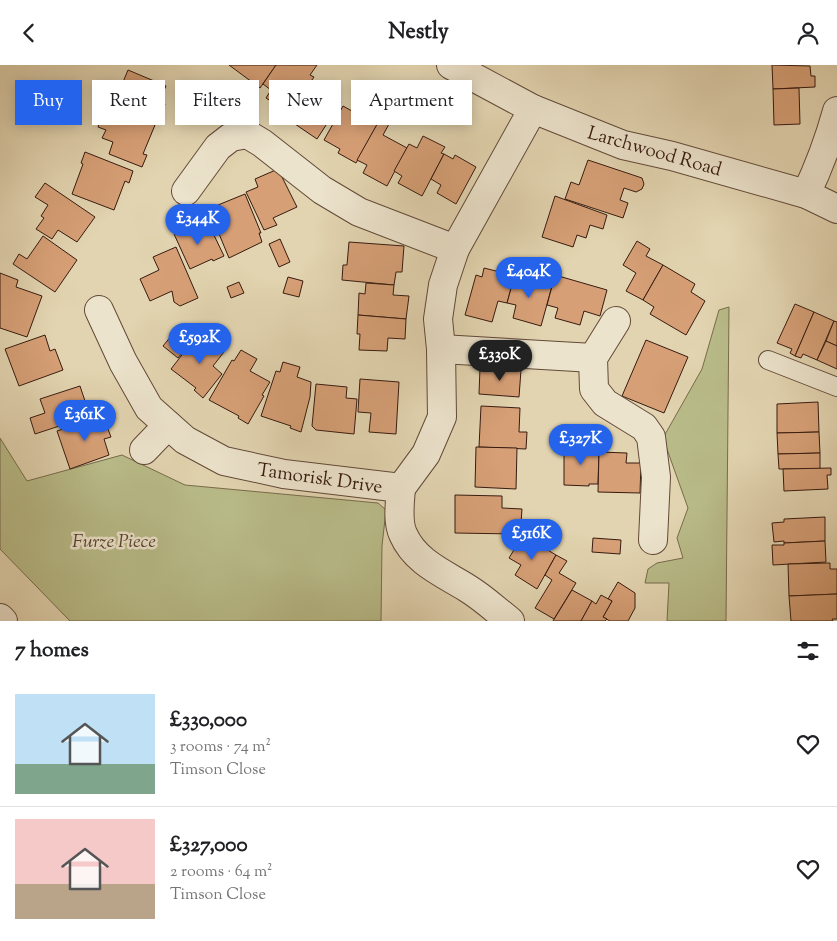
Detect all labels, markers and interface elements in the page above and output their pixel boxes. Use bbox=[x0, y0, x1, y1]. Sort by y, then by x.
text: Nestly bbox=[388, 17, 449, 49]
icon: back bbox=[15, 19, 43, 47]
icon: person bbox=[794, 19, 822, 47]
chip: Buy bbox=[15, 80, 82, 125]
chip: Rent bbox=[92, 80, 165, 125]
chip: Filters bbox=[175, 80, 259, 125]
chip: New bbox=[269, 80, 341, 125]
chip: Apartment bbox=[351, 80, 472, 125]
street label: Larchwood Road bbox=[584, 120, 725, 185]
pin: £344K bbox=[163, 203, 233, 246]
text: £344K bbox=[176, 208, 220, 231]
pin: £404K bbox=[494, 257, 564, 299]
text: £404K bbox=[507, 261, 551, 284]
pin: £592K bbox=[165, 323, 235, 365]
text: £592K bbox=[179, 327, 221, 350]
pin: £330K bbox=[465, 339, 535, 382]
text: £330K bbox=[479, 344, 521, 367]
pin: £361K bbox=[50, 399, 120, 442]
text: £361K bbox=[65, 404, 105, 427]
pin: £327K bbox=[546, 423, 616, 466]
text: £327K bbox=[560, 428, 602, 451]
street label: Tamorisk Drive bbox=[255, 457, 384, 502]
pin: £516K bbox=[497, 519, 567, 561]
text: £516K bbox=[512, 523, 552, 546]
park label: Furze Piece bbox=[72, 529, 156, 556]
text: 7 homes bbox=[15, 636, 89, 666]
icon: filters bbox=[794, 637, 822, 665]
text: £330,000 bbox=[170, 706, 247, 736]
icon: home bbox=[55, 714, 115, 774]
icon: heart bbox=[794, 730, 822, 758]
text: 3 rooms · 74 m² bbox=[170, 736, 271, 759]
text: Timson Close bbox=[170, 759, 266, 782]
text: £327,000 bbox=[170, 831, 248, 861]
icon: home bbox=[55, 839, 115, 899]
icon: heart bbox=[794, 855, 822, 883]
text: 2 rooms · 64 m² bbox=[170, 861, 273, 884]
text: Timson Close bbox=[170, 884, 266, 907]

